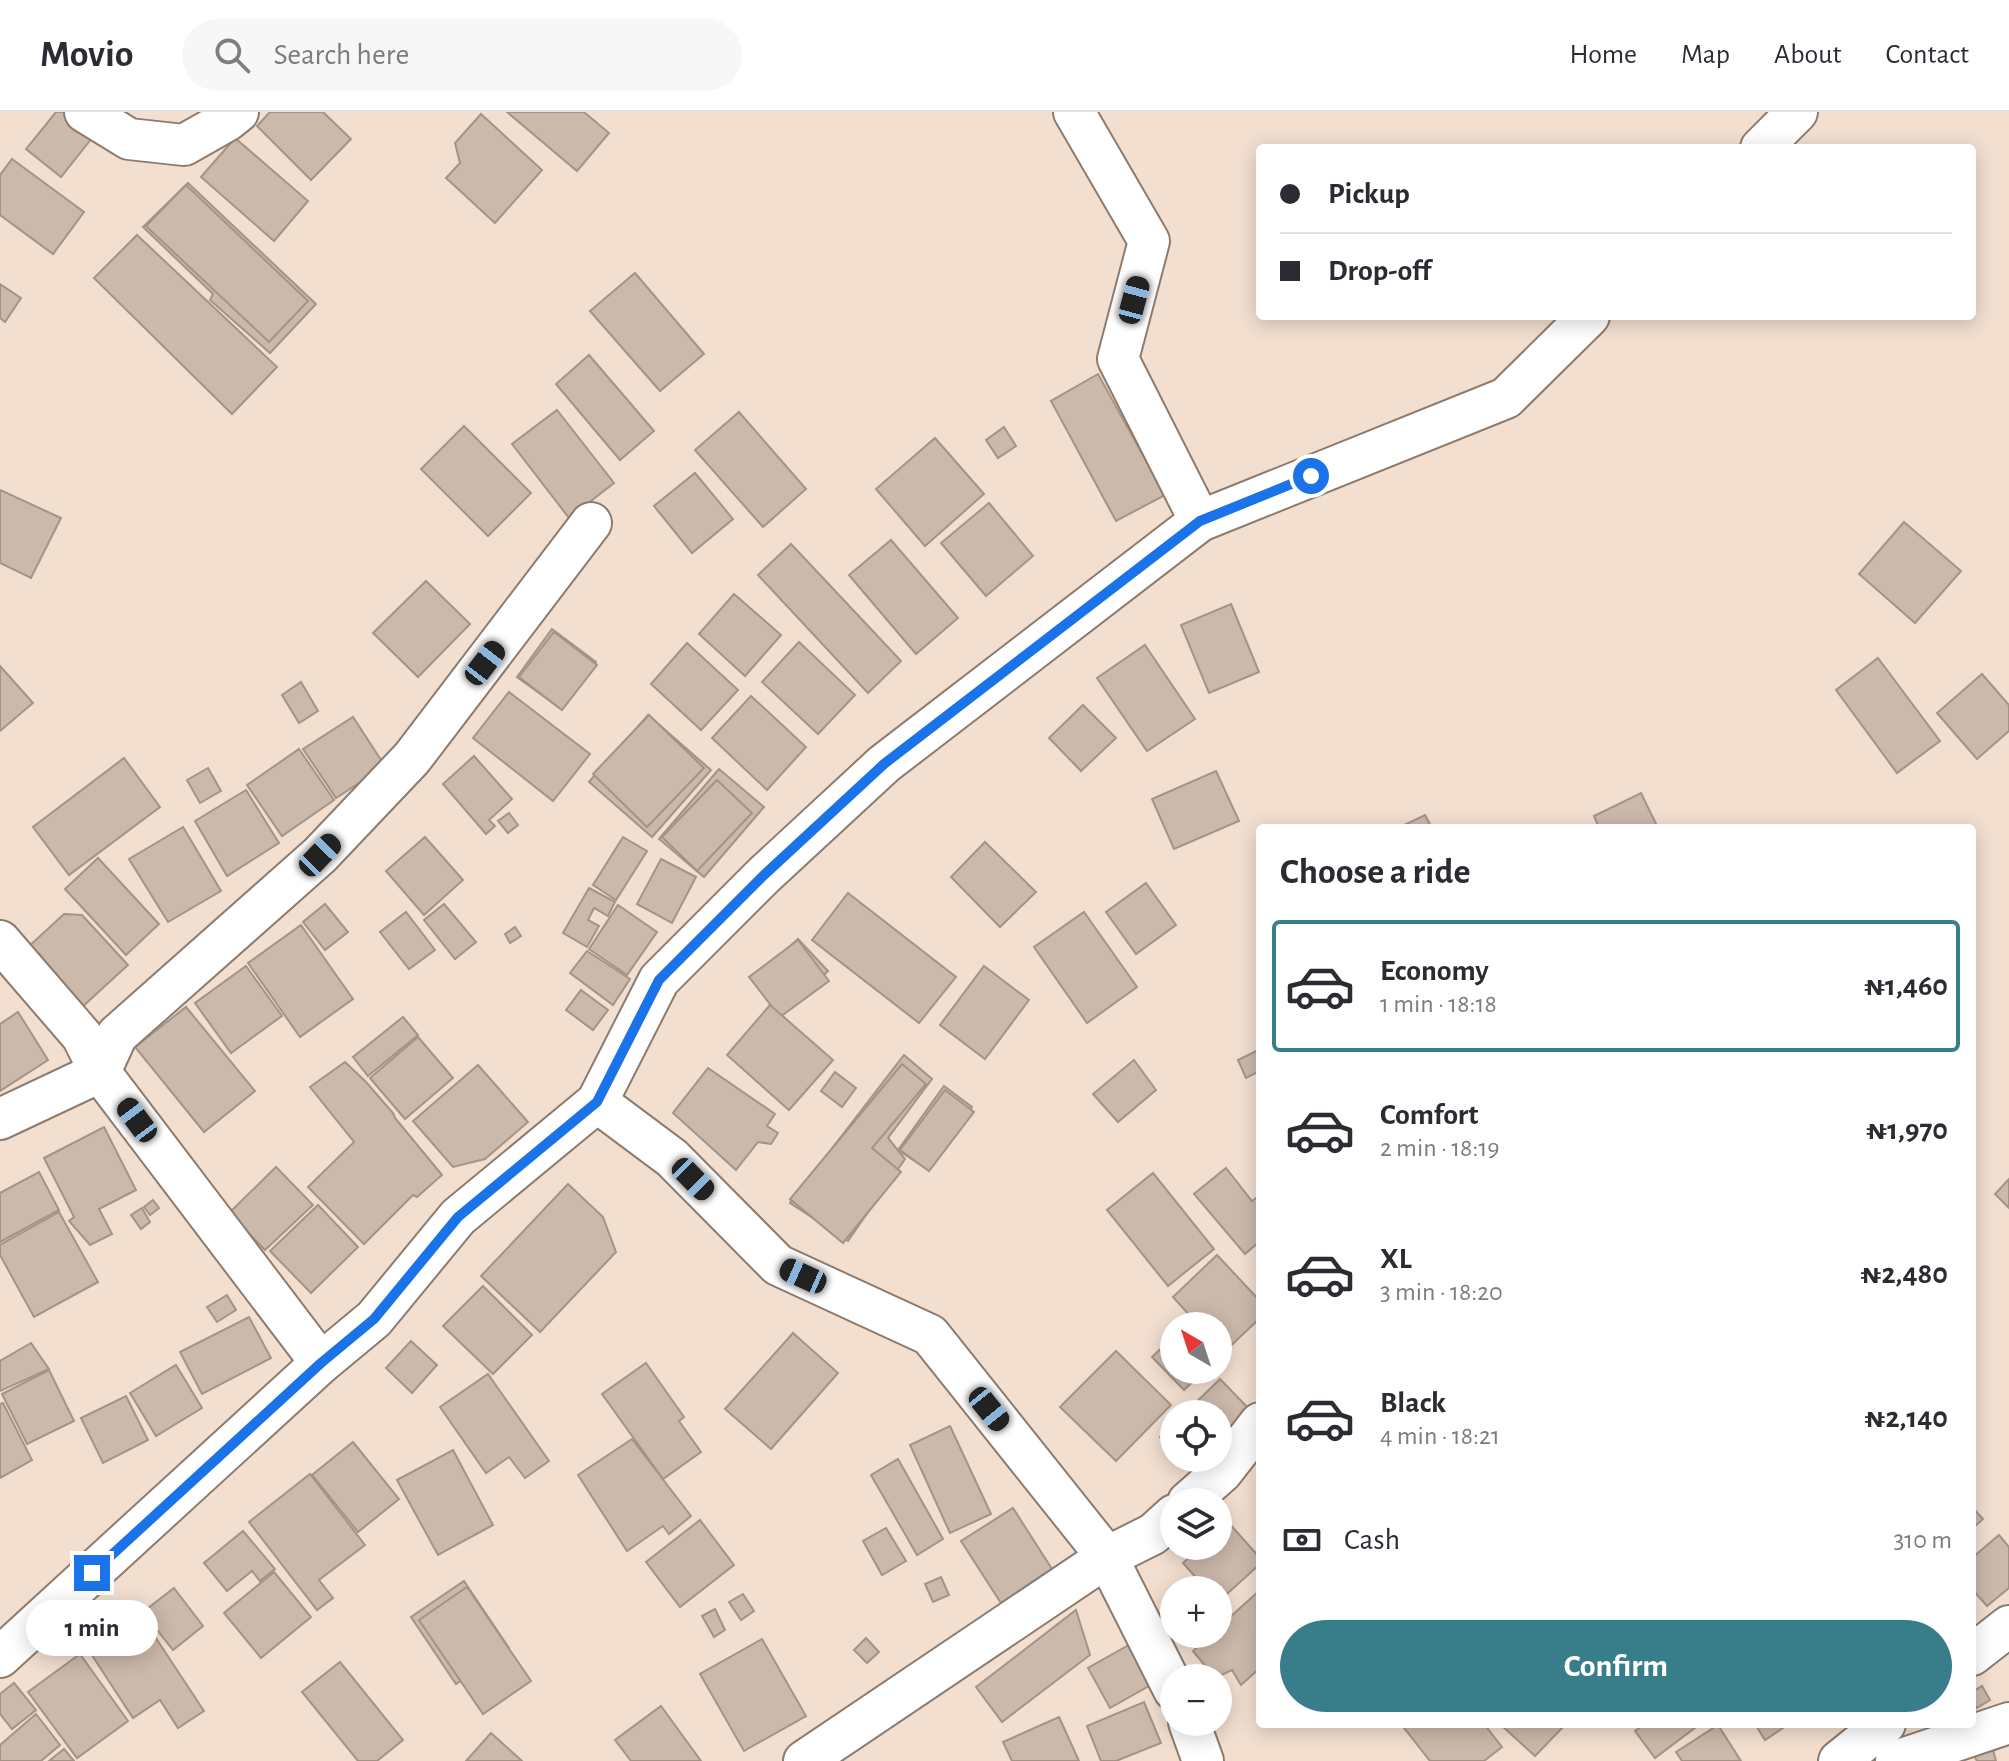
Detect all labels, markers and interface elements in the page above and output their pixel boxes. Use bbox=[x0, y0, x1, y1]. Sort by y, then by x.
search box bbox=[182, 19, 742, 91]
icon: search bbox=[210, 33, 254, 77]
text: Movio bbox=[40, 36, 134, 74]
text: Search here bbox=[274, 40, 409, 70]
text: Home bbox=[1570, 41, 1637, 69]
text: Map bbox=[1681, 41, 1730, 69]
text: About bbox=[1774, 41, 1842, 69]
text: Contact bbox=[1886, 41, 1969, 69]
text: Pickup bbox=[1328, 179, 1410, 209]
text: Drop-off bbox=[1328, 256, 1431, 286]
car bbox=[1116, 274, 1152, 326]
route start bbox=[1293, 458, 1329, 494]
car bbox=[461, 637, 509, 689]
car bbox=[295, 829, 345, 881]
text: Choose a ride bbox=[1280, 854, 1470, 890]
icon: car bbox=[1284, 950, 1356, 1022]
text: Economy bbox=[1380, 956, 1489, 986]
text: ₦1,460 bbox=[1864, 971, 1948, 1001]
text: 1 min · 18:18 bbox=[1380, 991, 1497, 1017]
car bbox=[113, 1094, 161, 1146]
icon: car bbox=[1284, 1094, 1356, 1166]
text: Comfort bbox=[1380, 1100, 1479, 1130]
text: ₦1,970 bbox=[1866, 1115, 1948, 1145]
text: 2 min · 18:19 bbox=[1380, 1135, 1500, 1161]
car bbox=[668, 1154, 718, 1204]
icon: car bbox=[1284, 1238, 1356, 1310]
text: XL bbox=[1380, 1244, 1412, 1274]
car bbox=[776, 1255, 830, 1297]
text: ₦2,480 bbox=[1860, 1259, 1948, 1289]
text: 3 min · 18:20 bbox=[1380, 1279, 1503, 1305]
north arrow bbox=[1160, 1312, 1232, 1384]
map controls bbox=[1160, 1312, 1232, 1736]
icon: car bbox=[1284, 1382, 1356, 1454]
car bbox=[965, 1383, 1013, 1435]
text: Black bbox=[1380, 1388, 1446, 1418]
button: locate bbox=[1160, 1400, 1232, 1472]
text: ₦2,140 bbox=[1864, 1403, 1948, 1433]
text: 4 min · 18:21 bbox=[1380, 1423, 1500, 1449]
button: layers bbox=[1160, 1488, 1232, 1560]
icon: cash bbox=[1280, 1518, 1324, 1562]
text: Cash bbox=[1344, 1525, 1400, 1555]
text: 310 m bbox=[1894, 1527, 1952, 1553]
route end bbox=[74, 1555, 110, 1591]
button: + bbox=[1160, 1576, 1232, 1648]
callout: 1 min bbox=[26, 1601, 158, 1657]
text: 1 min bbox=[65, 1615, 119, 1641]
button: Confirm bbox=[1280, 1620, 1952, 1712]
button: − bbox=[1160, 1664, 1232, 1736]

